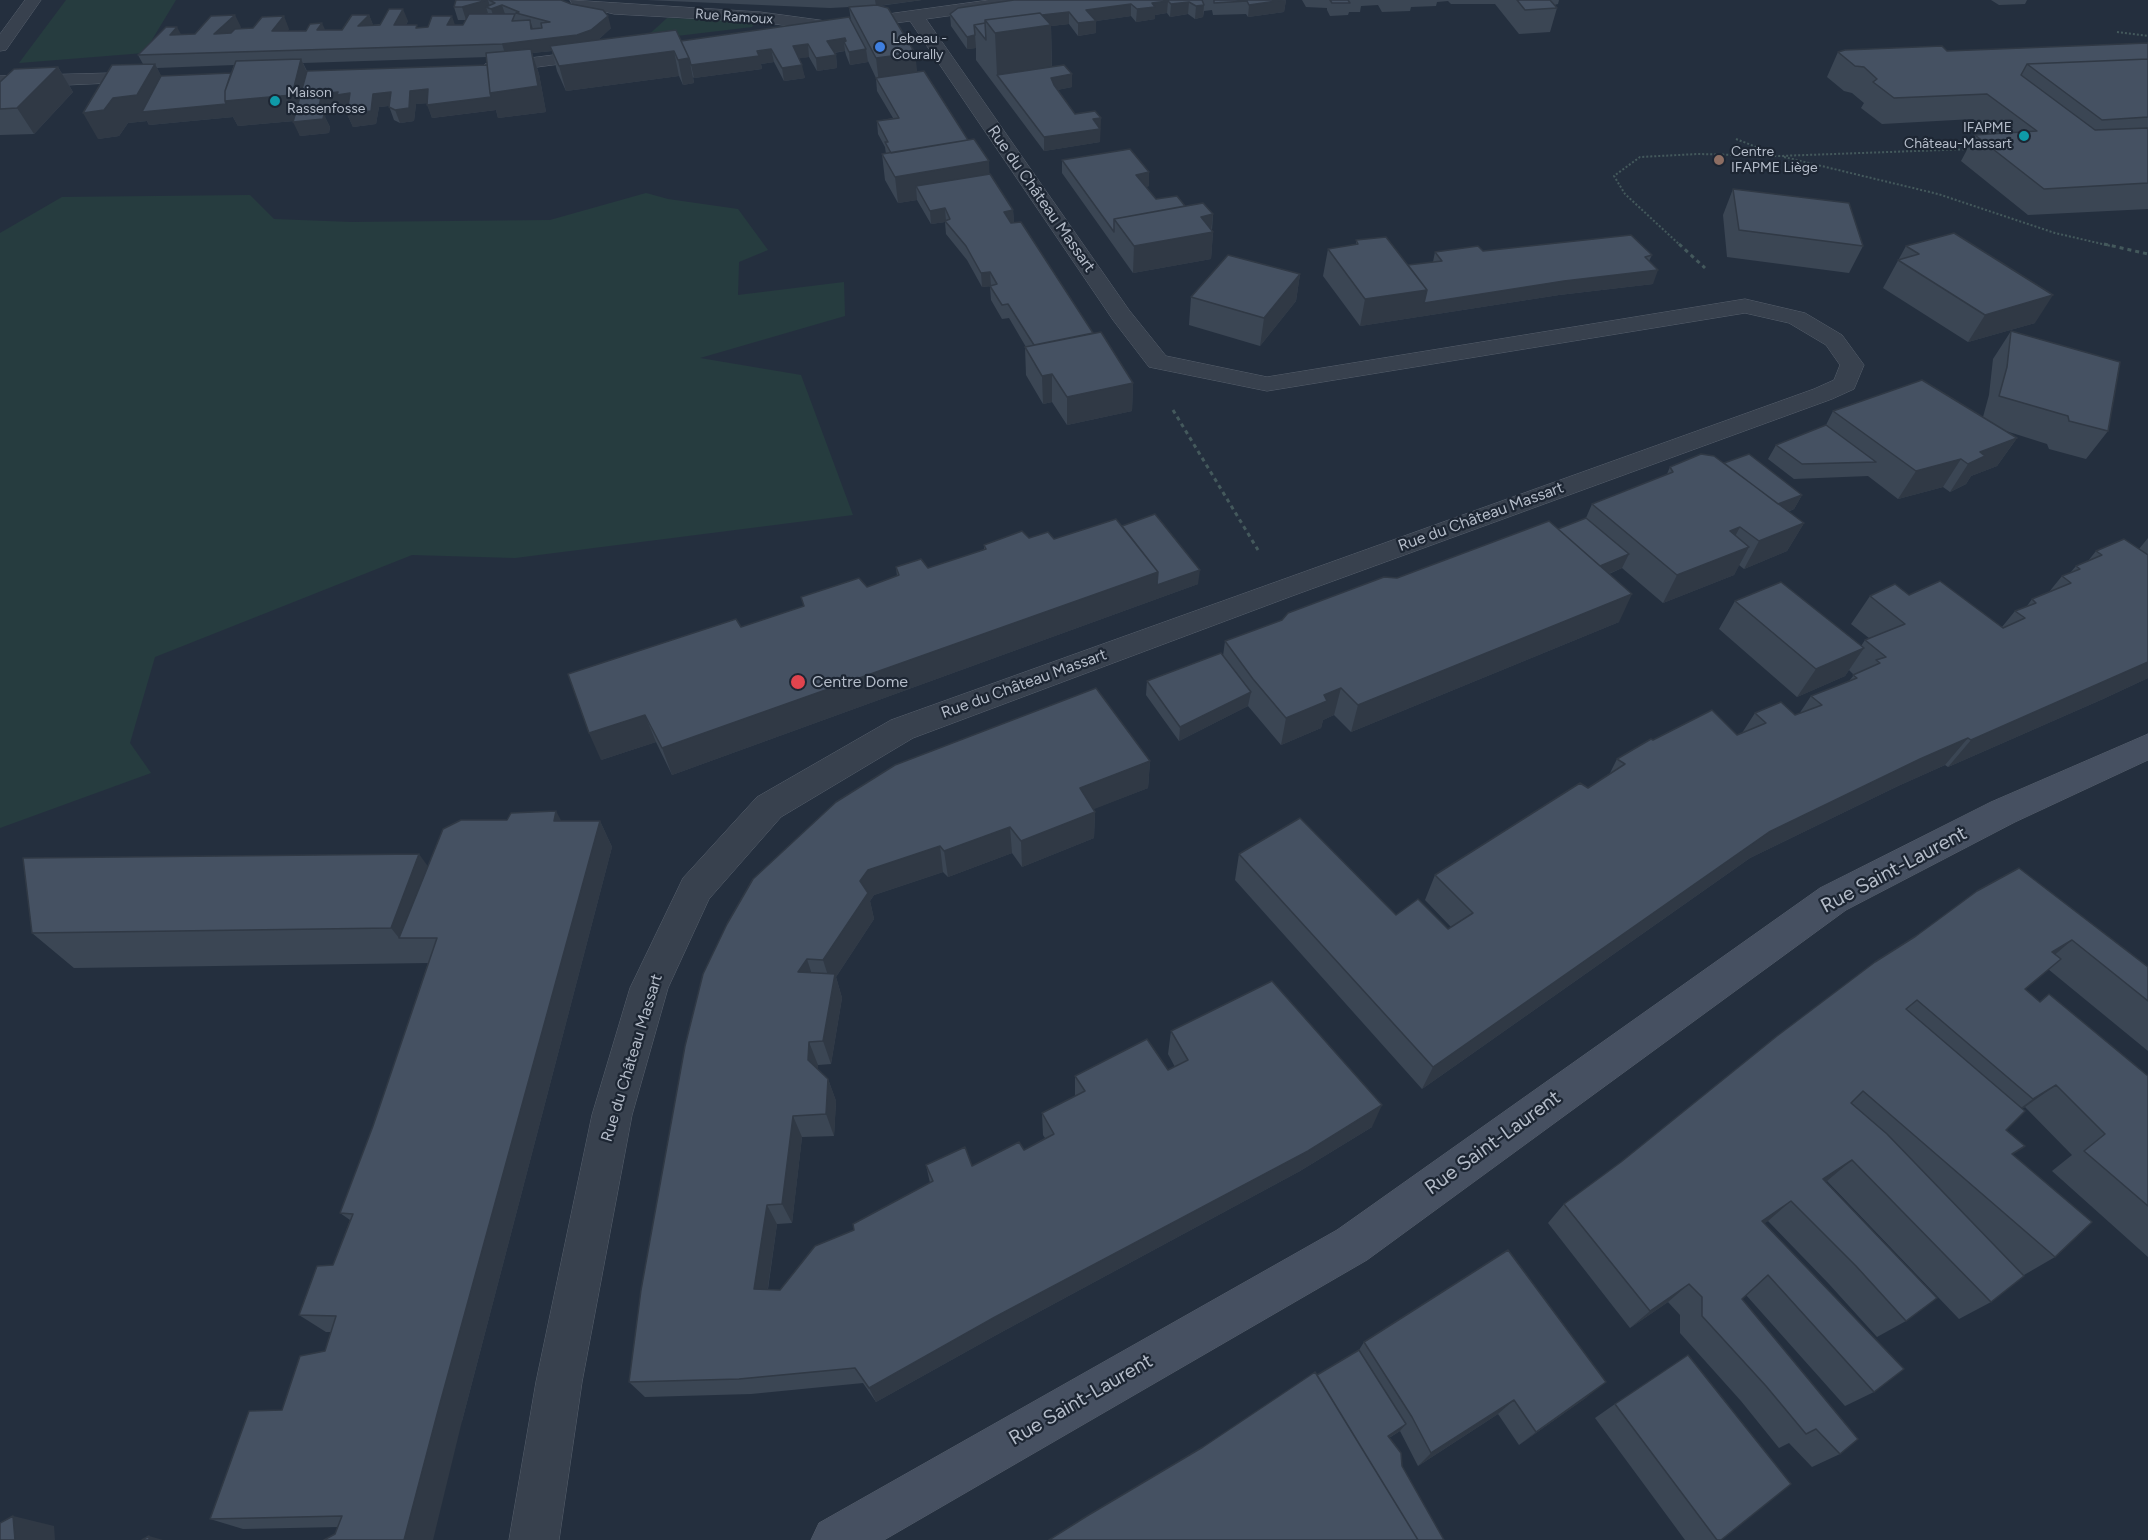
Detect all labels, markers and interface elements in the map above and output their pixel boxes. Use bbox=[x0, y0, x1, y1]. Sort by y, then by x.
street label: Rue Ramoux bbox=[694, 6, 774, 28]
place label: Lebeau - Courally bbox=[892, 31, 947, 63]
marker: Lebeau - Courally bbox=[873, 40, 887, 54]
place label: Maison Rassenfosse bbox=[287, 85, 365, 118]
marker: Maison Rassenfosse bbox=[268, 94, 282, 108]
place label: IFAPME Château-Massart bbox=[1904, 120, 2012, 152]
street label: Rue du Château Massart bbox=[983, 122, 1099, 276]
marker: IFAPME Château-Massart bbox=[2017, 129, 2031, 143]
place label: Centre IFAPME Liège bbox=[1731, 144, 1818, 176]
marker: Centre IFAPME Liège bbox=[1712, 153, 1726, 167]
street label: Rue du Château Massart bbox=[1396, 478, 1566, 556]
street label: Rue du Château Massart bbox=[939, 645, 1109, 723]
place label: Centre Dome bbox=[812, 672, 908, 692]
marker: Centre Dome bbox=[789, 673, 807, 691]
street label: Rue Saint-Laurent bbox=[1817, 821, 1971, 919]
street label: Rue du Château Massart bbox=[597, 972, 667, 1144]
street label: Rue Saint-Laurent bbox=[1420, 1086, 1566, 1200]
street label: Rue Saint-Laurent bbox=[1005, 1349, 1157, 1451]

